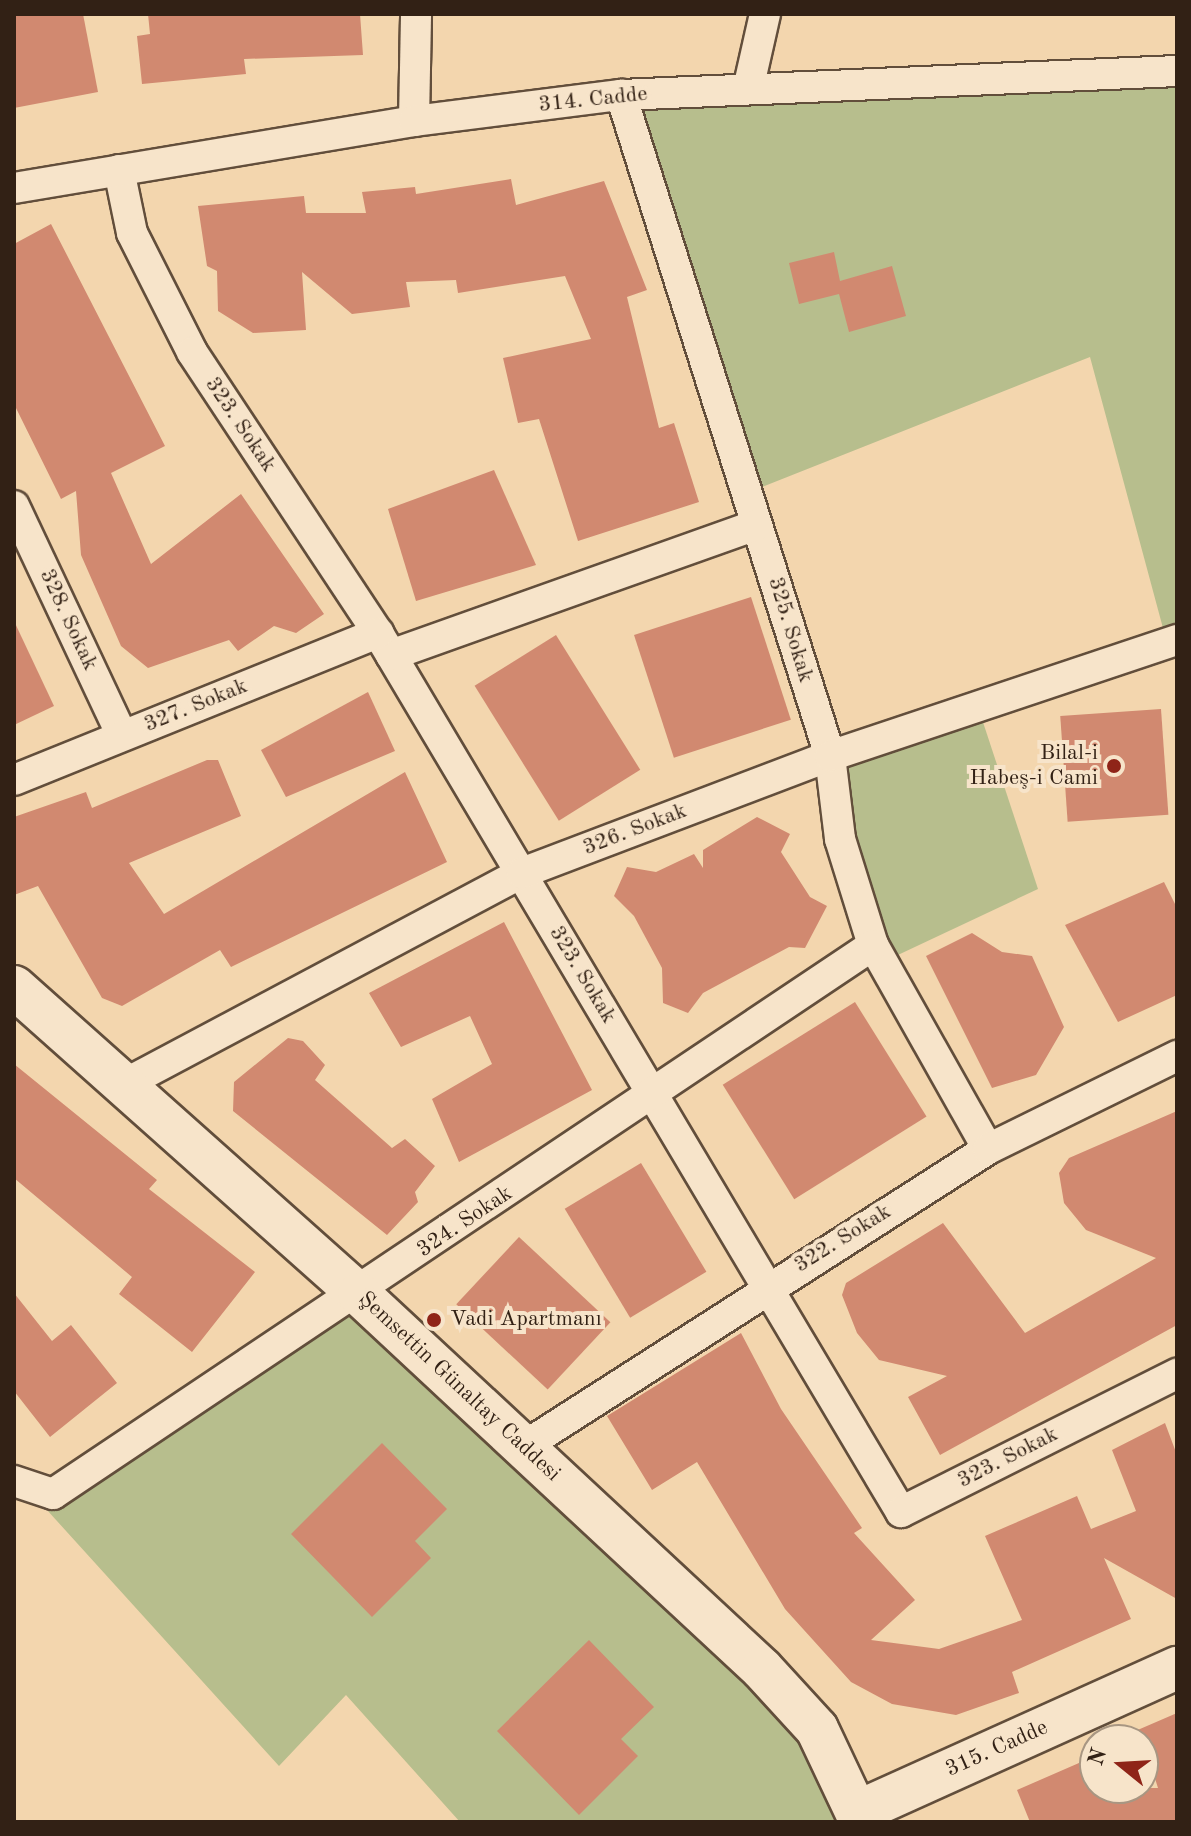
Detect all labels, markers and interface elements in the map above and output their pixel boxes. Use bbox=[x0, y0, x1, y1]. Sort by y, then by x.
street label: 314. Cadde bbox=[537, 81, 649, 119]
street label: 323. Sokak bbox=[199, 372, 281, 478]
street label: 328. Sokak bbox=[33, 565, 103, 675]
street label: 325. Sokak bbox=[761, 574, 819, 686]
street label: 327. Sokak bbox=[141, 673, 251, 739]
place label: Bilal-i Habeş-i Cami bbox=[970, 740, 1098, 792]
marker: Bilal-i Habeş-i Cami bbox=[1105, 757, 1123, 775]
street label: 326. Sokak bbox=[579, 798, 691, 862]
street label: 323. Sokak bbox=[543, 922, 621, 1028]
street label: 324. Sokak bbox=[412, 1181, 518, 1263]
street label: 322. Sokak bbox=[790, 1199, 896, 1279]
street label: Şemsettin Günaltay Caddesi bbox=[352, 1286, 566, 1488]
place label: Vadi Apartmanı bbox=[450, 1307, 602, 1333]
marker: Vadi Apartmanı bbox=[425, 1311, 443, 1329]
street label: 323. Sokak bbox=[953, 1422, 1063, 1494]
street label: 315. Cadde bbox=[942, 1715, 1052, 1783]
north arrow bbox=[1079, 1724, 1159, 1804]
text: N bbox=[1085, 1746, 1111, 1769]

